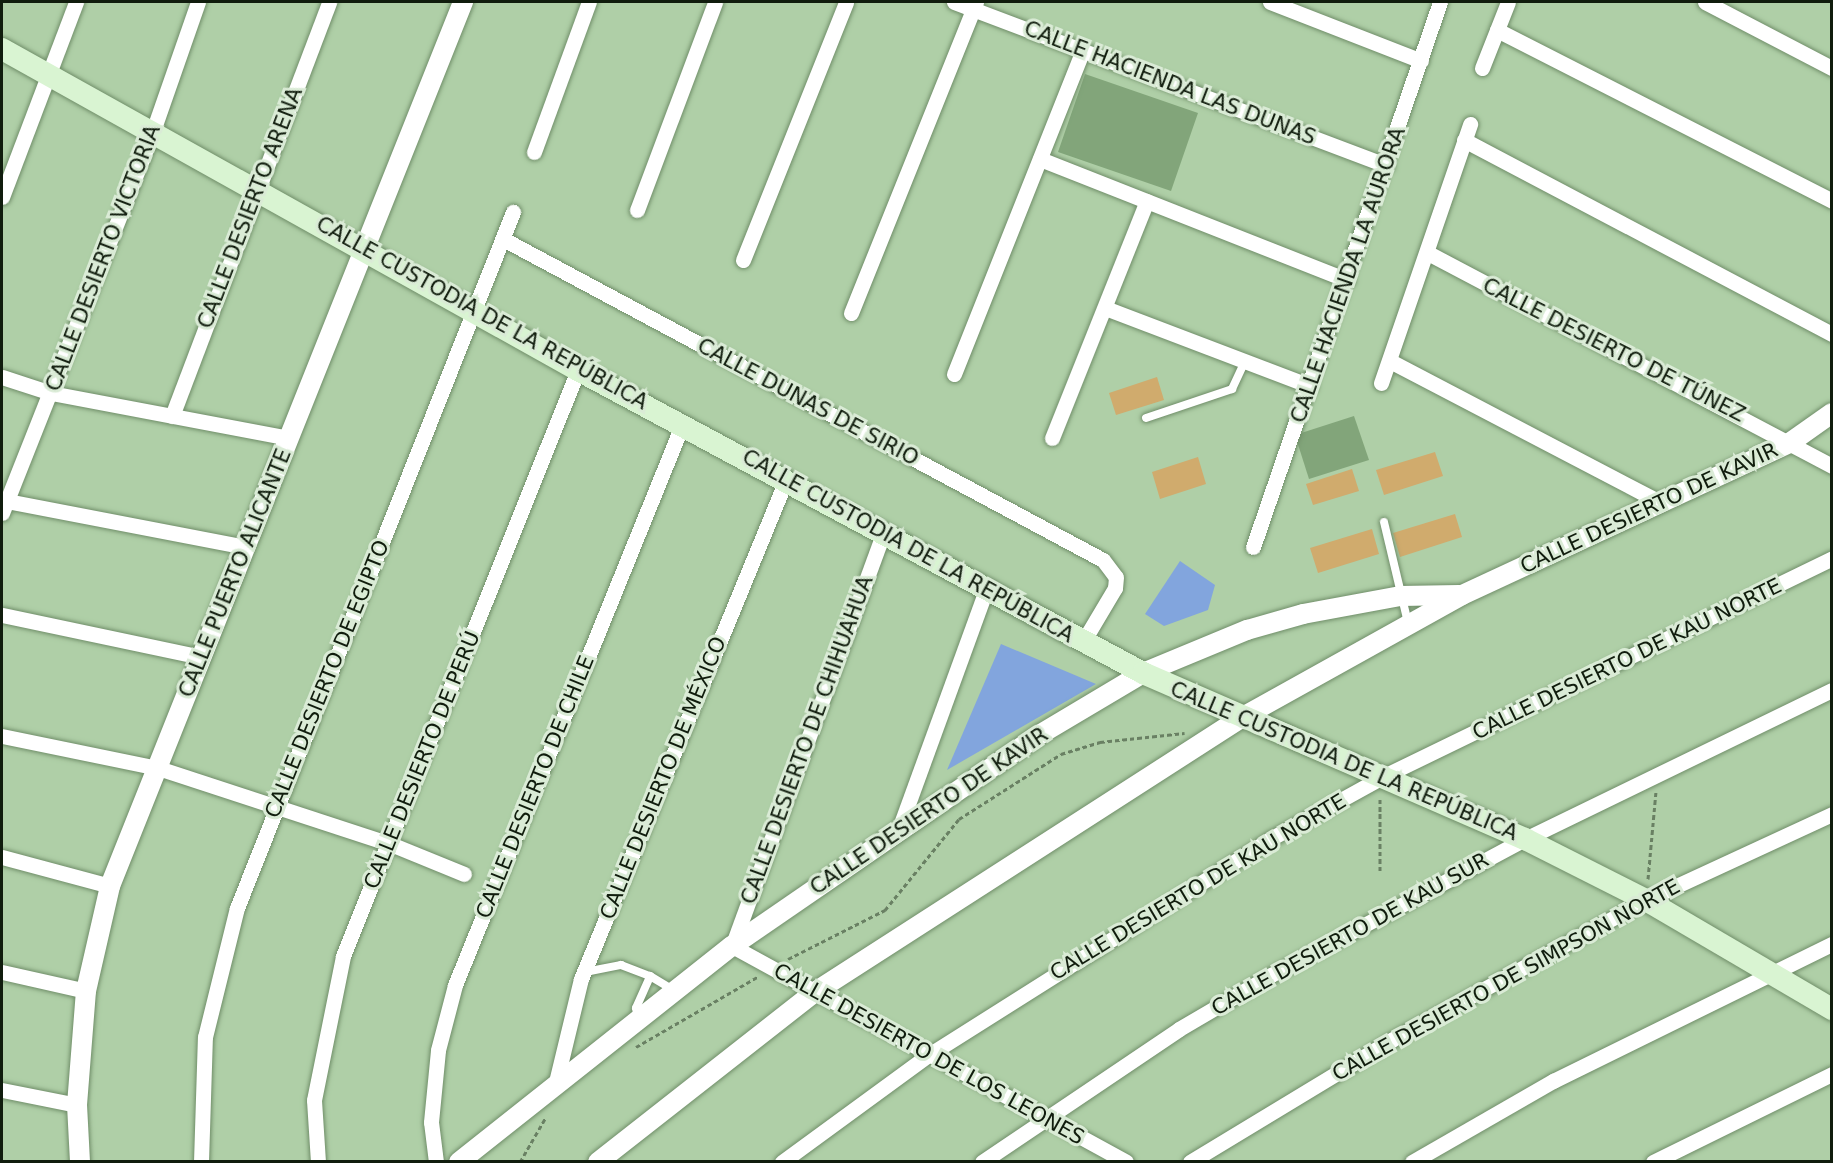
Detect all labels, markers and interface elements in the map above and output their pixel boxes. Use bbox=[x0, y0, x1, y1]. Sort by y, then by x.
street label: CALLE HACIENDA LAS DUNAS bbox=[1021, 16, 1319, 150]
street label: CALLE DESIERTO ARENA bbox=[192, 84, 308, 332]
street label: CALLE DESIERTO VICTORIA bbox=[40, 121, 166, 395]
street label: CALLE HACIENDA LA AURORA bbox=[1285, 124, 1411, 426]
street label: CALLE CUSTODIA DE LA REPÚBLICA bbox=[312, 211, 652, 415]
street label: CALLE DESIERTO DE TÚNEZ bbox=[1478, 273, 1750, 427]
street label: CALLE DUNAS DE SIRIO bbox=[693, 333, 923, 471]
street label: CALLE DESIERTO DE KAVIR bbox=[1516, 437, 1782, 579]
street label: CALLE CUSTODIA DE LA REPÚBLICA bbox=[738, 444, 1078, 648]
street label: CALLE PUERTO ALICANTE bbox=[174, 445, 296, 701]
street label: CALLE DESIERTO DE EGIPTO bbox=[260, 536, 394, 822]
street label: CALLE DESIERTO DE CHIHUAHUA bbox=[736, 572, 878, 908]
street label: CALLE DESIERTO DE KAU NORTE bbox=[1468, 573, 1786, 745]
street label: CALLE DESIERTO DE PERÚ bbox=[359, 627, 485, 893]
street label: CALLE DESIERTO DE MÉXICO bbox=[595, 633, 731, 923]
street label: CALLE DESIERTO DE CHILE bbox=[471, 652, 599, 922]
street label: CALLE CUSTODIA DE LA REPÚBLICA bbox=[1166, 676, 1522, 846]
street label: CALLE DESIERTO DE KAVIR bbox=[805, 722, 1053, 900]
street label: CALLE DESIERTO DE KAU NORTE bbox=[1045, 788, 1351, 986]
street label: CALLE DESIERTO DE KAU SUR bbox=[1207, 847, 1493, 1021]
street label: CALLE DESIERTO DE SIMPSON NORTE bbox=[1328, 874, 1684, 1086]
street label: CALLE DESIERTO DE LOS LEONES bbox=[769, 958, 1089, 1150]

